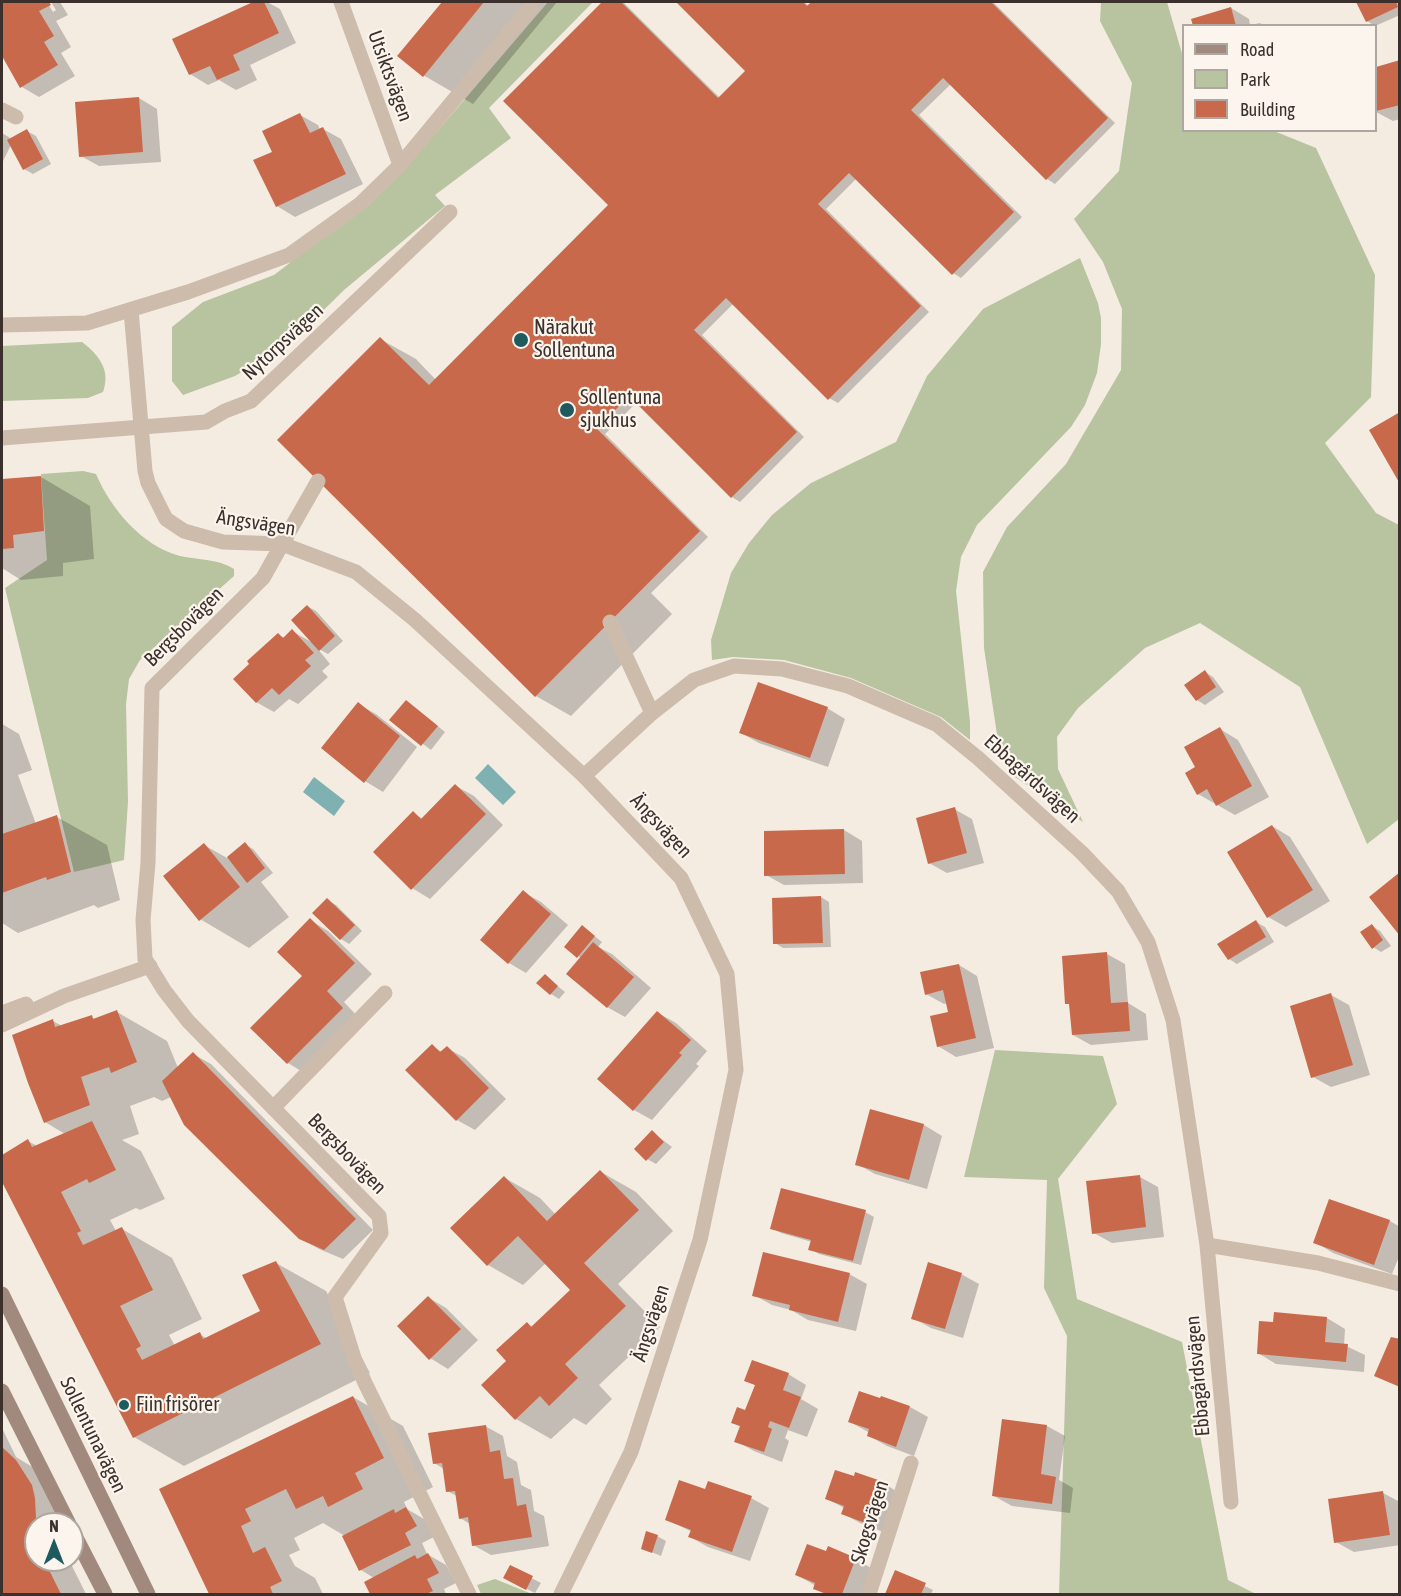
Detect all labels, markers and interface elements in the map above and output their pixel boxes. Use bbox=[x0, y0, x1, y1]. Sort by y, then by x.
legend bbox=[1182, 24, 1377, 132]
street label: Utsiktsvägen bbox=[362, 27, 418, 125]
text: Road bbox=[1240, 39, 1274, 60]
text: Park bbox=[1240, 69, 1270, 90]
text: Building bbox=[1240, 99, 1295, 120]
street label: Nytorpsvägen bbox=[238, 299, 328, 385]
place label: Närakut Sollentuna bbox=[534, 316, 615, 363]
marker: Närakut Sollentuna bbox=[512, 331, 530, 349]
place label: Sollentuna sjukhus bbox=[580, 386, 661, 433]
marker: Sollentuna sjukhus bbox=[558, 401, 576, 419]
street label: Ängsvägen bbox=[215, 505, 297, 541]
street label: Bergsbovägen bbox=[139, 582, 229, 672]
street label: Ebbagårdsvägen bbox=[979, 730, 1085, 828]
street label: Ängsvägen bbox=[625, 789, 697, 863]
street label: Bergsbovägen bbox=[303, 1109, 391, 1199]
street label: Ängsvägen bbox=[627, 1281, 675, 1365]
street label: Ebbagårdsvägen bbox=[1181, 1315, 1215, 1437]
street label: Sollentunavägen bbox=[55, 1373, 131, 1497]
place label: Fiin frisörer bbox=[136, 1393, 219, 1417]
marker: Fiin frisörer bbox=[117, 1398, 131, 1412]
street label: Skogsvägen bbox=[846, 1477, 894, 1567]
north arrow bbox=[24, 1512, 84, 1572]
text: N bbox=[49, 1517, 59, 1535]

